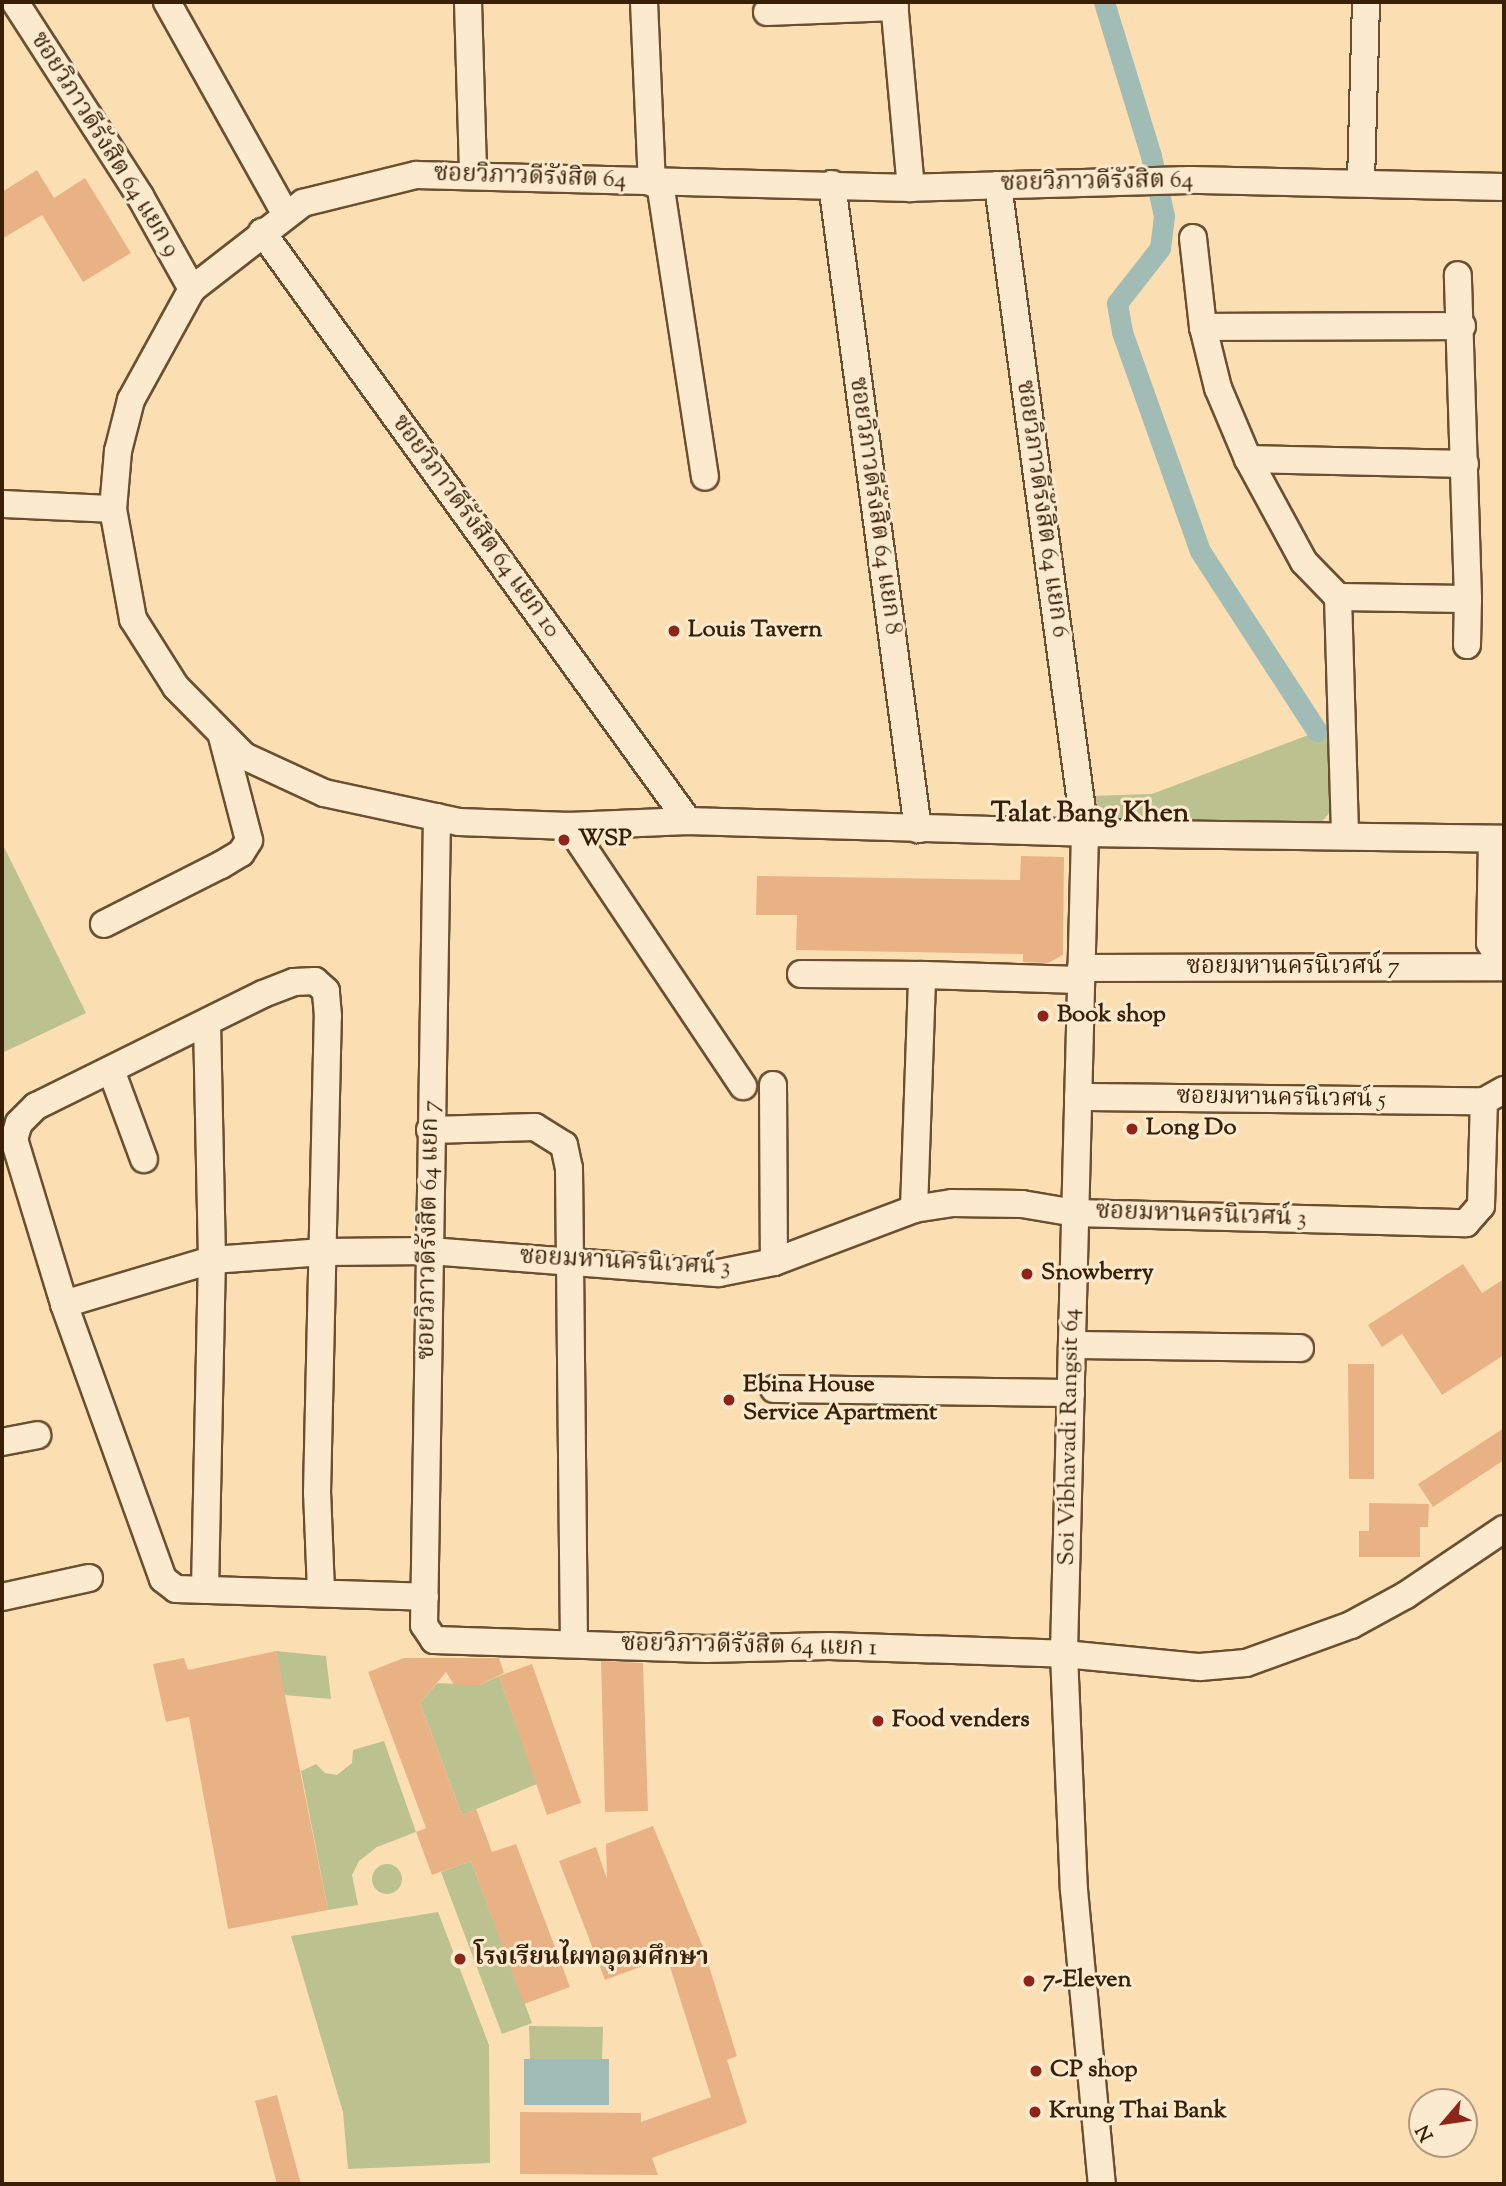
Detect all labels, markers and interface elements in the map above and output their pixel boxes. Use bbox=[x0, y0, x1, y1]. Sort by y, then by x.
street label: ซอยวิภาวดีรังสิต 64 แยก 9 bbox=[23, 27, 185, 263]
street label: ซอยวิภาวดีรังสิต 64 bbox=[433, 160, 627, 196]
street label: ซอยวิภาวดีรังสิต 64 bbox=[1000, 167, 1194, 199]
street label: ซอยวิภาวดีรังสิต 64 แยก 8 bbox=[842, 375, 906, 637]
street label: ซอยวิภาวดีรังสิต 64 แยก 6 bbox=[1009, 378, 1073, 640]
street label: ซอยวิภาวดีรังสิต 64 แยก 10 bbox=[384, 410, 566, 644]
place label: Louis Tavern bbox=[688, 617, 822, 645]
marker: Louis Tavern bbox=[666, 623, 682, 639]
district label: Talat Bang Khen bbox=[991, 797, 1189, 831]
place label: WSP bbox=[578, 826, 632, 854]
marker: WSP bbox=[556, 832, 572, 848]
street label: ซอยมหานครนิเวศน์ 7 bbox=[1186, 954, 1400, 982]
place label: Book shop bbox=[1057, 1002, 1166, 1030]
marker: Book shop bbox=[1035, 1008, 1051, 1024]
street label: ซอยมหานครนิเวศน์ 5 bbox=[1176, 1083, 1386, 1115]
street label: ซอยวิภาวดีรังสิต 64 แยก 7 bbox=[413, 1100, 447, 1360]
place label: Long Do bbox=[1146, 1115, 1237, 1143]
marker: Long Do bbox=[1124, 1121, 1140, 1137]
street label: ซอยมหานครนิเวศน์ 3 bbox=[1095, 1198, 1307, 1234]
street label: ซอยมหานครนิเวศน์ 3 bbox=[519, 1243, 731, 1283]
place label: Snowberry bbox=[1041, 1260, 1154, 1288]
marker: Snowberry bbox=[1019, 1266, 1035, 1282]
street label: Soi Vibhavadi Rangsit 64 bbox=[1053, 1308, 1087, 1566]
place label: Ebina House Service Apartment bbox=[743, 1372, 937, 1428]
marker: Ebina House Service Apartment bbox=[721, 1392, 737, 1408]
street label: ซอยวิภาวดีรังสิต 64 แยก 1 bbox=[621, 1630, 877, 1664]
place label: Food venders bbox=[892, 1707, 1030, 1735]
marker: Food venders bbox=[870, 1713, 886, 1729]
place label: โรงเรียนไผทอุดมศึกษา bbox=[474, 1945, 709, 1973]
marker: โรงเรียนไผทอุดมศึกษา bbox=[452, 1951, 468, 1967]
place label: 7-Eleven bbox=[1043, 1967, 1132, 1995]
marker: 7-Eleven bbox=[1021, 1973, 1037, 1989]
place label: CP shop bbox=[1050, 2057, 1138, 2085]
marker: CP shop bbox=[1028, 2063, 1044, 2079]
north arrow bbox=[1408, 2088, 1478, 2158]
place label: Krung Thai Bank bbox=[1049, 2098, 1227, 2126]
marker: Krung Thai Bank bbox=[1027, 2104, 1043, 2120]
text: N bbox=[1410, 2119, 1441, 2146]

